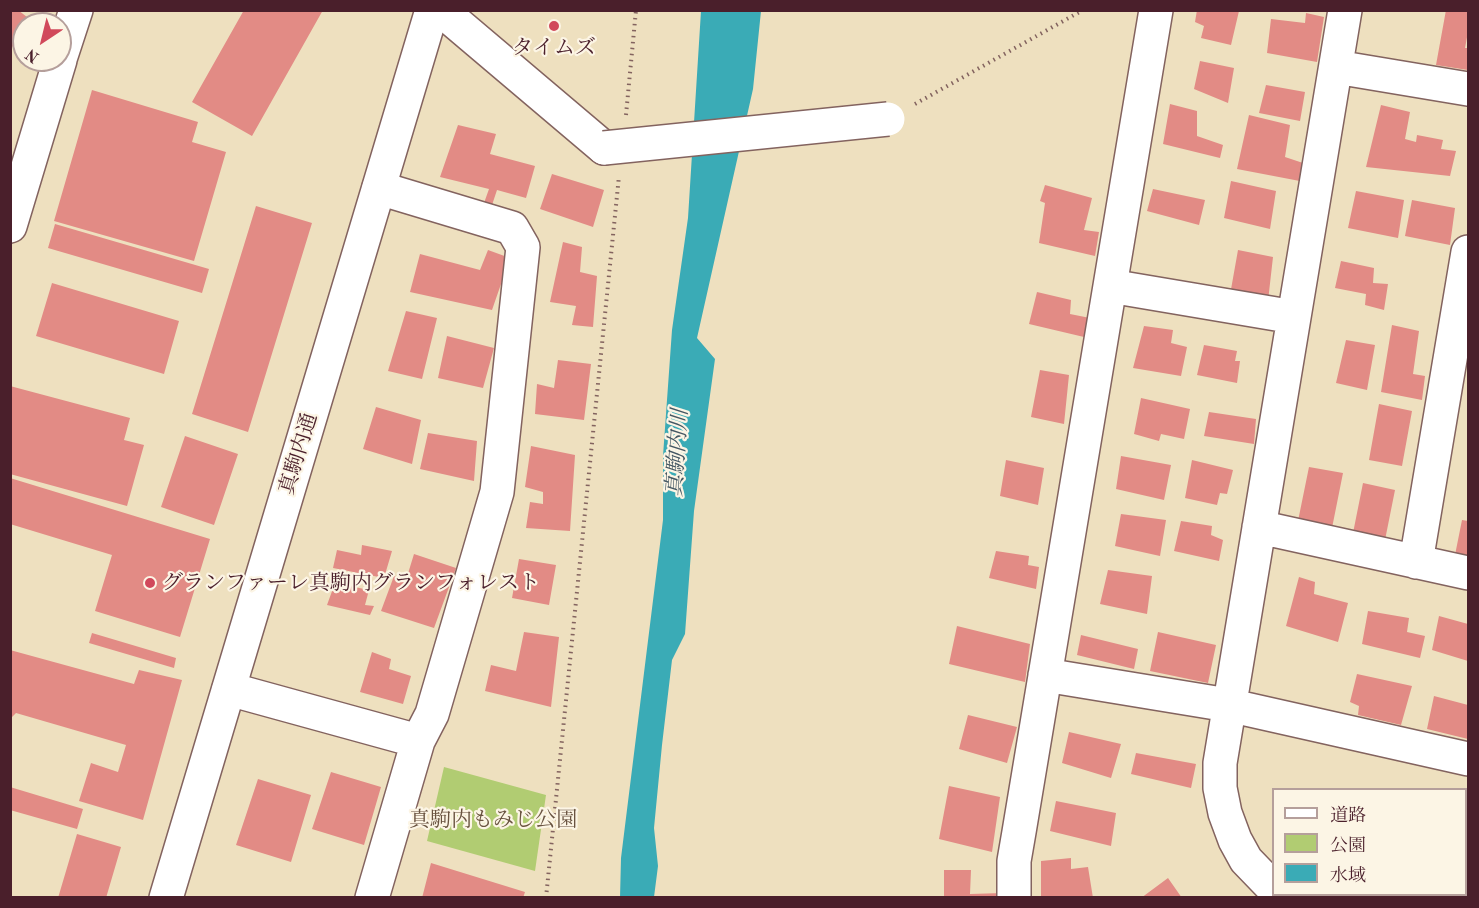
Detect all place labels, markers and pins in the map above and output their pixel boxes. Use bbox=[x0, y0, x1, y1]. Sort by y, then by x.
marker: タイムズ bbox=[547, 19, 561, 33]
place label: タイムズ bbox=[512, 35, 596, 61]
place label: グランファーレ真駒内グランフォレスト bbox=[162, 570, 540, 596]
marker: グランファーレ真駒内グランフォレスト bbox=[143, 576, 157, 590]

